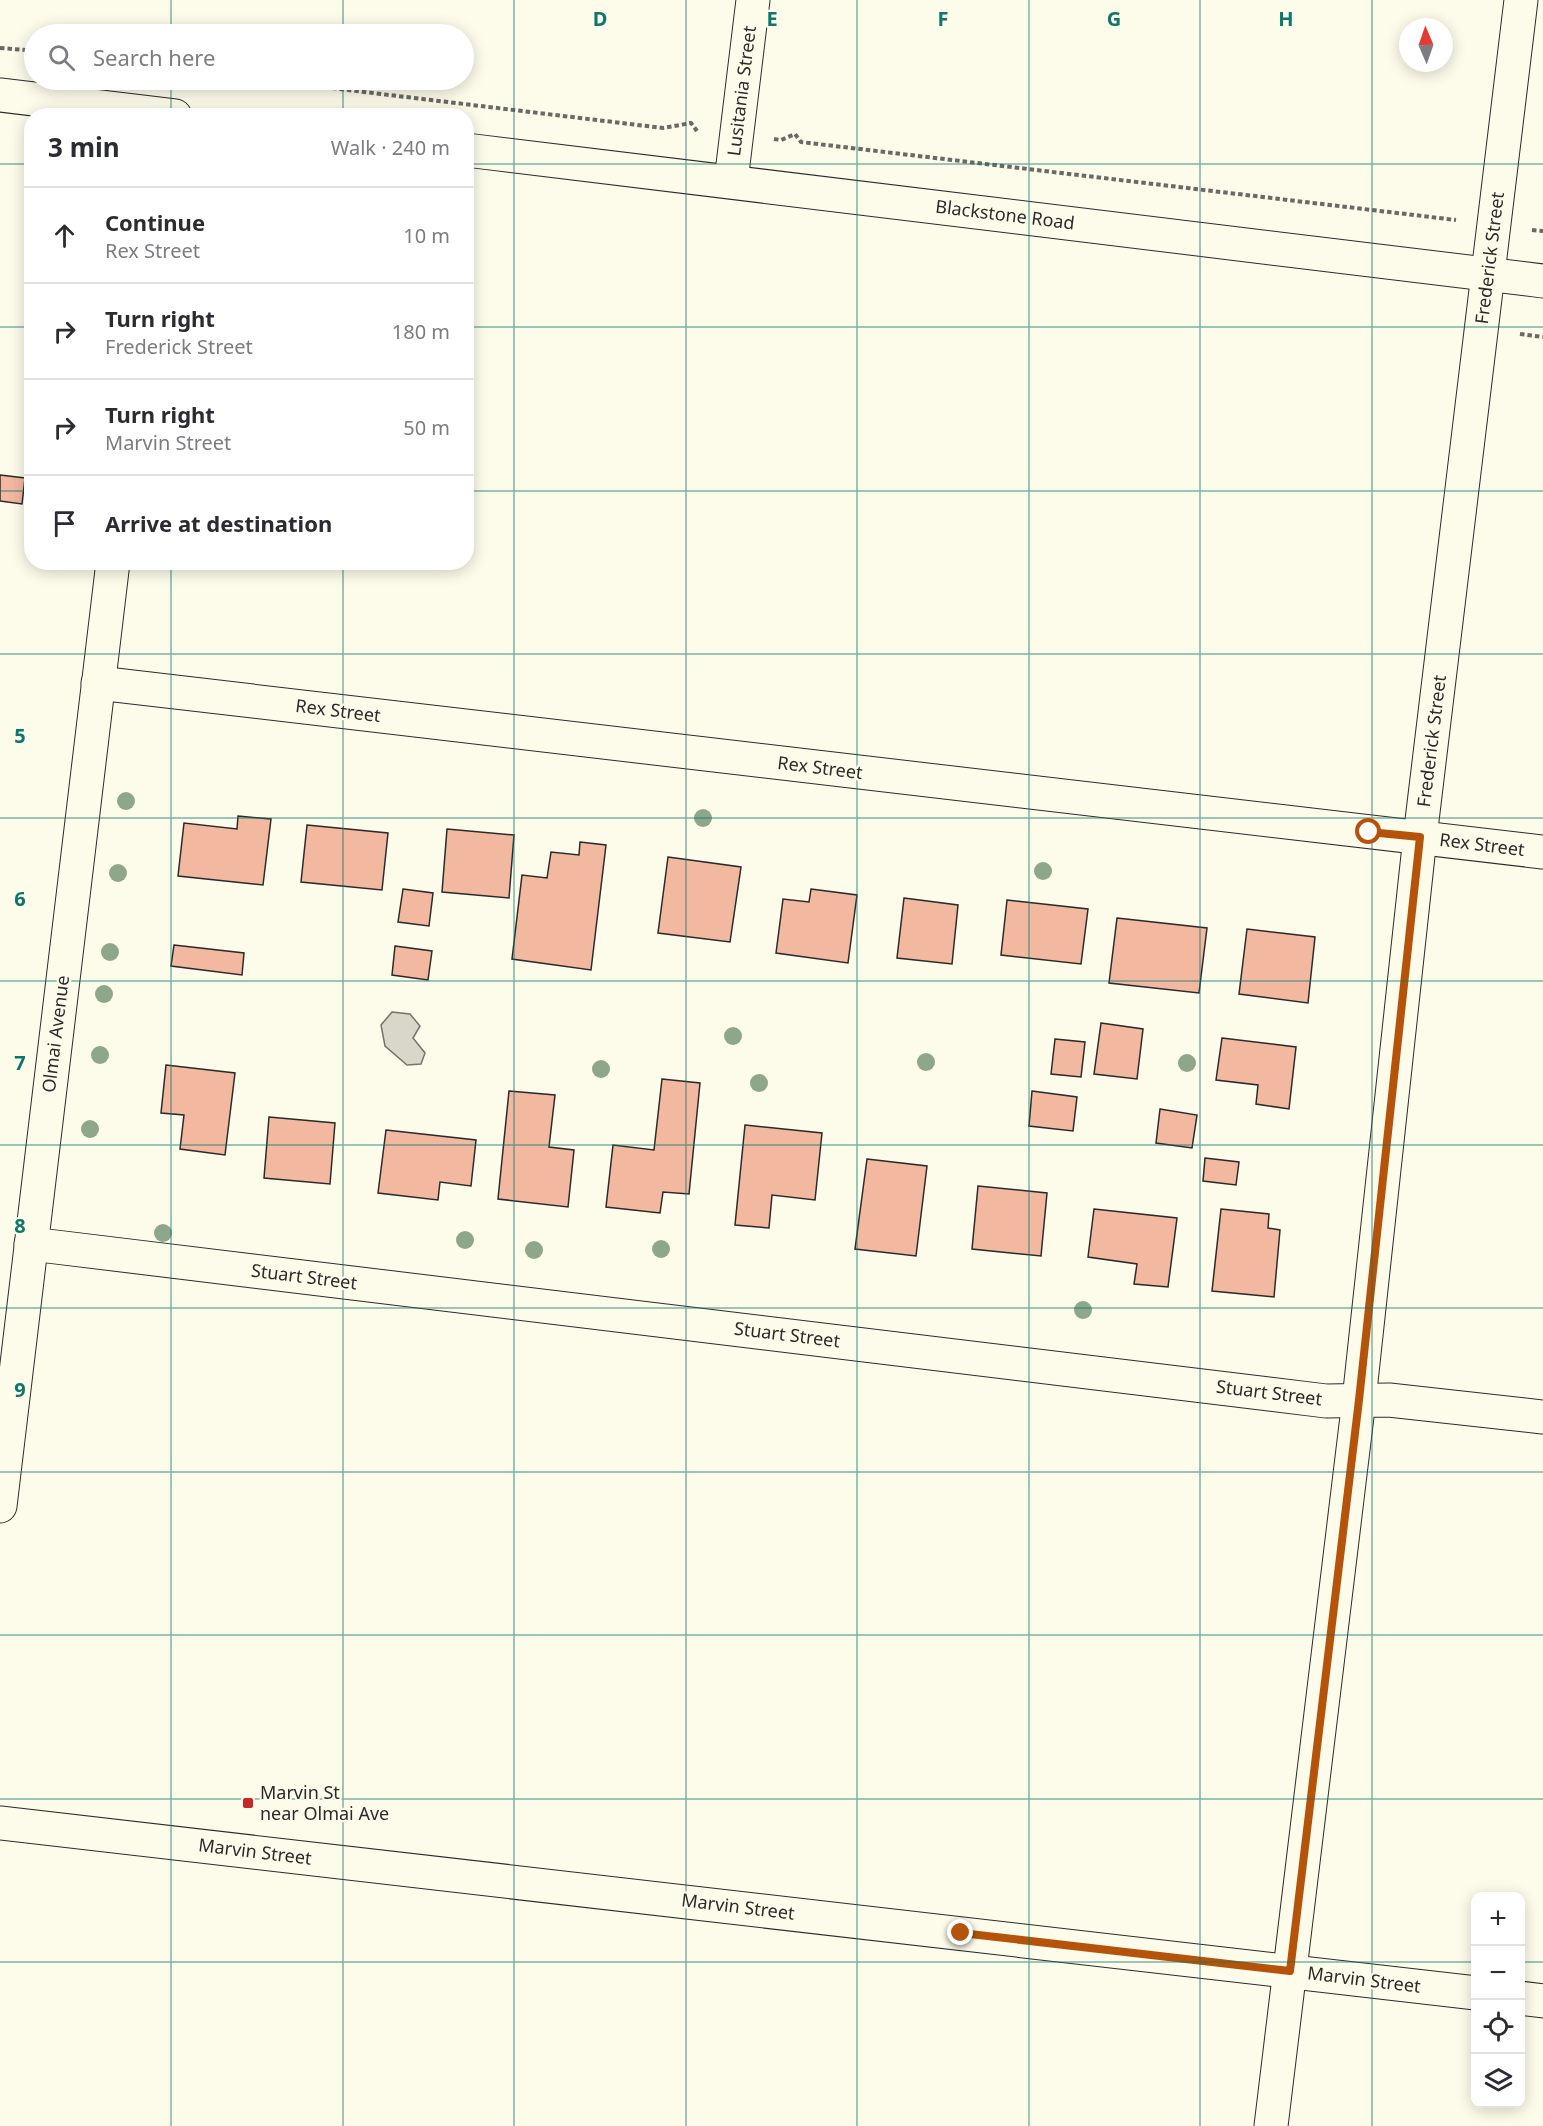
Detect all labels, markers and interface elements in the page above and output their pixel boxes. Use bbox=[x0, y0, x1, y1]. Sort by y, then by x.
text: D bbox=[593, 5, 607, 32]
text: E bbox=[766, 5, 778, 32]
text: F bbox=[938, 5, 948, 32]
text: G bbox=[1107, 5, 1121, 32]
text: H bbox=[1278, 5, 1294, 32]
north arrow bbox=[1399, 18, 1453, 72]
search box bbox=[24, 24, 474, 90]
street label: Lusitania Street bbox=[721, 24, 761, 157]
icon: search bbox=[45, 41, 78, 74]
text: Search here bbox=[93, 42, 215, 72]
text: 3 min bbox=[48, 129, 120, 165]
text: Walk · 240 m bbox=[331, 134, 450, 161]
street label: Frederick Street bbox=[1469, 190, 1509, 325]
street label: Blackstone Road bbox=[934, 194, 1076, 234]
text: Continue bbox=[105, 207, 205, 237]
icon: ahead bbox=[48, 219, 81, 252]
text: 10 m bbox=[403, 222, 450, 249]
text: Rex Street bbox=[105, 237, 200, 264]
text: Turn right bbox=[105, 303, 215, 333]
icon: right bbox=[48, 315, 81, 348]
text: 180 m bbox=[392, 318, 450, 345]
text: Frederick Street bbox=[105, 333, 253, 360]
text: Turn right bbox=[105, 399, 215, 429]
icon: right bbox=[48, 411, 81, 444]
text: 50 m bbox=[403, 414, 450, 441]
text: Marvin Street bbox=[105, 429, 231, 456]
icon: arrive bbox=[48, 507, 81, 540]
text: Arrive at destination bbox=[105, 508, 332, 538]
street label: Frederick Street bbox=[1411, 673, 1451, 808]
street label: Rex Street bbox=[294, 693, 382, 727]
text: 5 bbox=[14, 722, 26, 749]
street label: Rex Street bbox=[776, 750, 864, 784]
route start bbox=[1355, 818, 1381, 844]
street label: Rex Street bbox=[1438, 827, 1526, 861]
text: 6 bbox=[14, 885, 26, 912]
street label: Olmai Avenue bbox=[36, 974, 74, 1094]
text: 7 bbox=[14, 1049, 26, 1076]
text: 8 bbox=[14, 1212, 26, 1239]
street label: Stuart Street bbox=[250, 1258, 359, 1294]
street label: Stuart Street bbox=[733, 1316, 842, 1352]
street label: Stuart Street bbox=[1215, 1374, 1324, 1410]
text: 9 bbox=[14, 1376, 26, 1403]
place label: Marvin St near Olmai Ave bbox=[260, 1780, 389, 1825]
marker: Marvin St near Olmai Ave bbox=[241, 1796, 255, 1810]
street label: Marvin Street bbox=[197, 1832, 314, 1870]
street label: Marvin Street bbox=[680, 1887, 797, 1925]
map controls bbox=[1471, 1892, 1525, 2108]
button: + bbox=[1471, 1892, 1525, 1946]
route end bbox=[947, 1919, 973, 1945]
button: − bbox=[1471, 1946, 1525, 2000]
street label: Marvin Street bbox=[1306, 1960, 1423, 1998]
button: locate bbox=[1471, 2000, 1525, 2054]
button: layers bbox=[1471, 2054, 1525, 2108]

